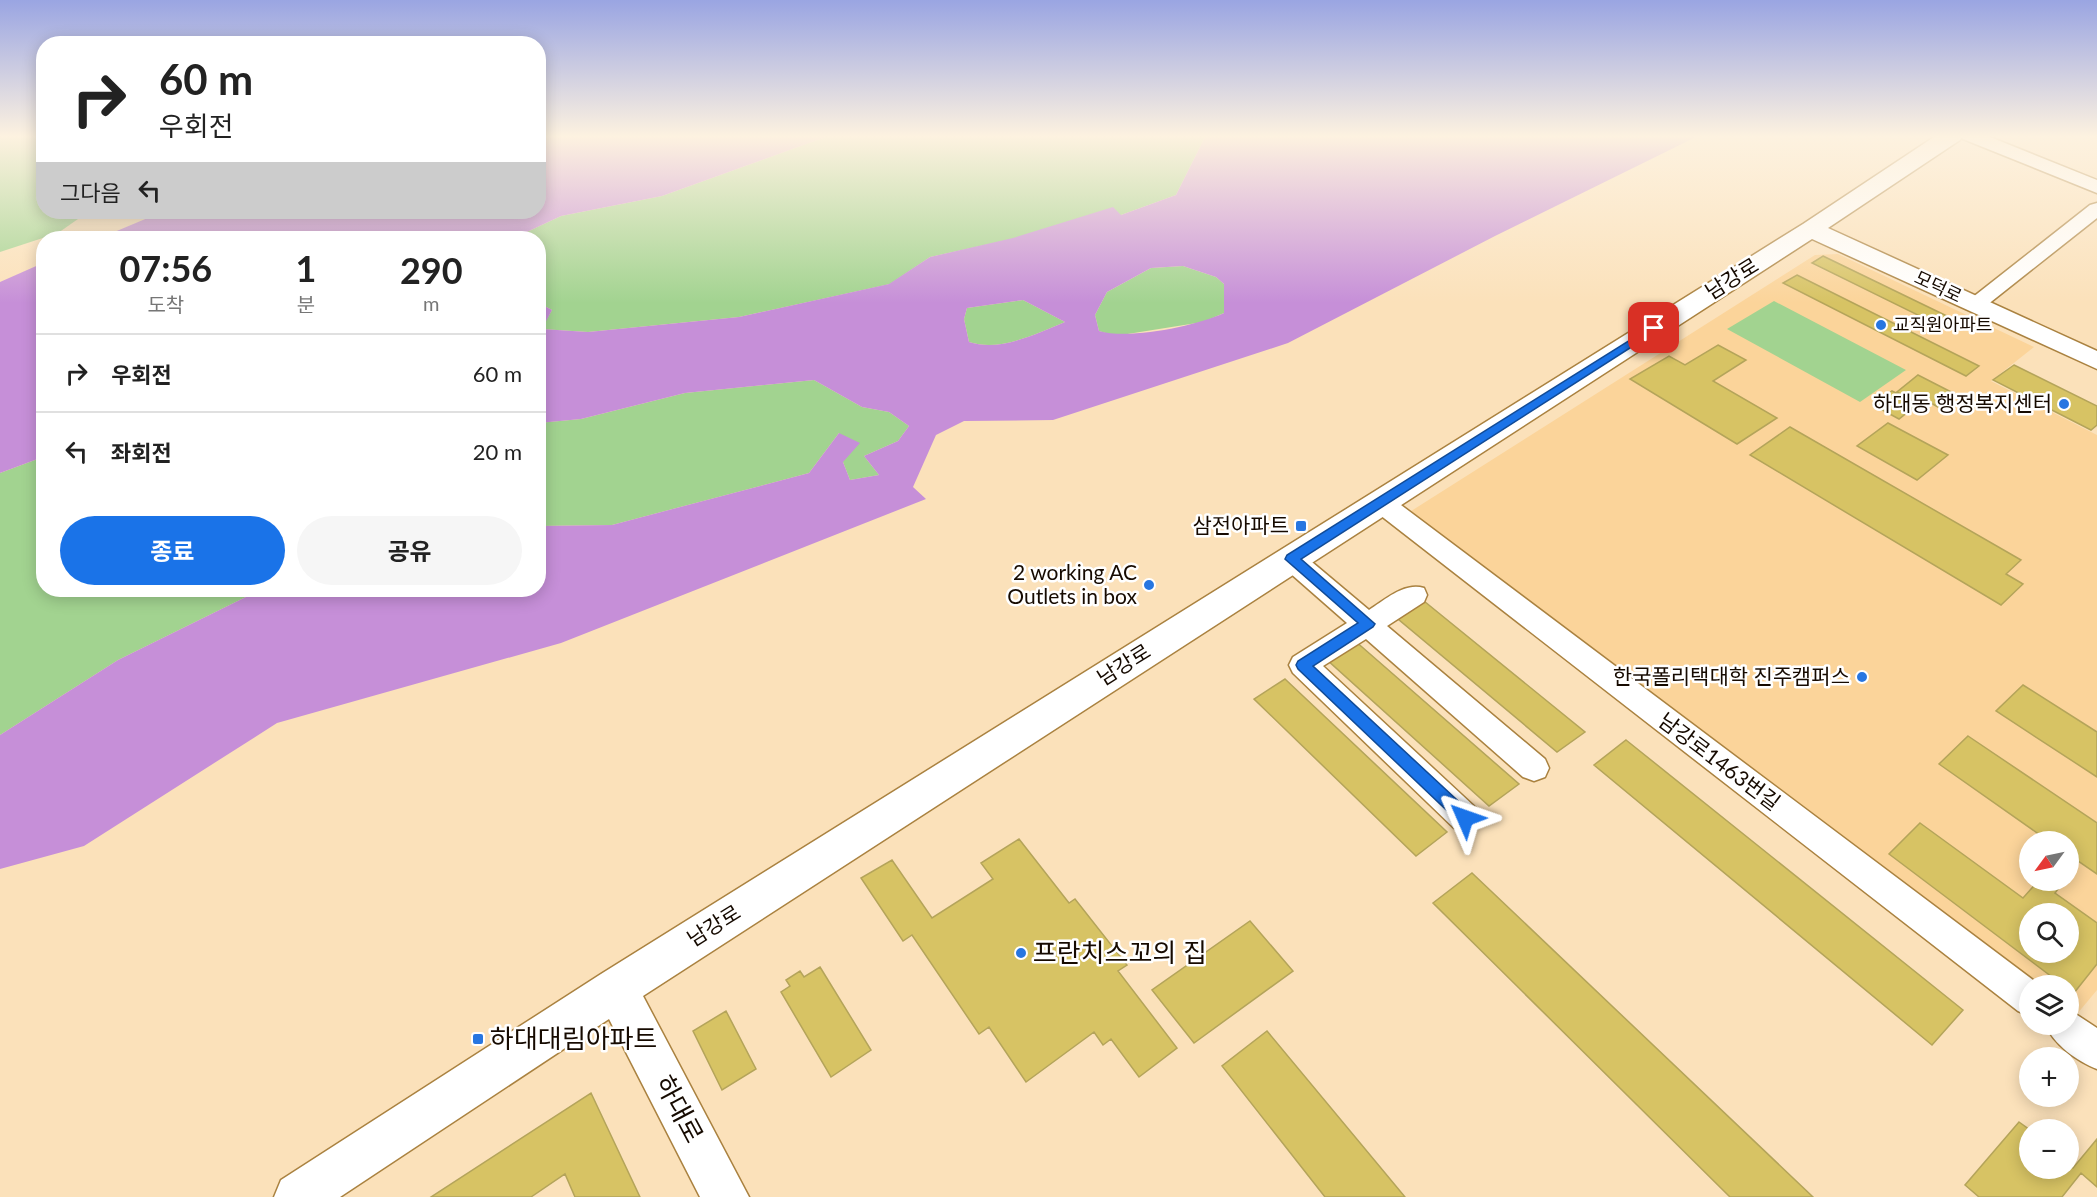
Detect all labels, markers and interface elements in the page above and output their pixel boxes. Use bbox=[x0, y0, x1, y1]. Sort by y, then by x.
text: 60 m bbox=[159, 54, 253, 104]
icon: right bbox=[60, 60, 138, 138]
text: 우회전 bbox=[159, 109, 234, 142]
icon: left bbox=[133, 174, 166, 207]
text: 그다음 bbox=[60, 179, 121, 206]
text: 07:56 bbox=[119, 246, 212, 290]
text: 1 bbox=[296, 246, 317, 290]
text: 290 bbox=[400, 248, 463, 292]
street label: 남강로 bbox=[1700, 252, 1762, 304]
street label: 모덕로 bbox=[1911, 266, 1966, 307]
text: m bbox=[423, 291, 439, 315]
text: 도착 bbox=[147, 292, 184, 316]
text: 분 bbox=[297, 292, 315, 316]
pin bbox=[1628, 302, 1679, 353]
icon: arrive bbox=[1637, 311, 1670, 344]
place label: 교직원아파트 bbox=[1893, 313, 1992, 335]
marker: 교직원아파트 bbox=[1874, 318, 1888, 332]
icon: right bbox=[60, 357, 93, 390]
text: 60 m bbox=[473, 360, 522, 387]
text: 우회전 bbox=[111, 361, 172, 388]
place label: 하대동 행정복지센터 bbox=[1873, 390, 2052, 415]
marker: 하대동 행정복지센터 bbox=[2057, 397, 2071, 411]
icon: left bbox=[60, 435, 93, 468]
text: 20 m bbox=[473, 438, 522, 465]
text: 좌회전 bbox=[111, 439, 172, 466]
place label: 삼전아파트 bbox=[1192, 512, 1289, 537]
button: 종료 bbox=[60, 516, 285, 585]
button: 공유 bbox=[297, 516, 522, 585]
marker: 삼전아파트 bbox=[1294, 519, 1308, 533]
place label: 2 working AC Outlets in box bbox=[1007, 559, 1138, 608]
marker: 2 working AC Outlets in box bbox=[1142, 578, 1156, 592]
street label: 남강로 bbox=[1092, 638, 1154, 690]
place label: 한국폴리택대학 진주캠퍼스 bbox=[1613, 663, 1850, 688]
marker: 한국폴리택대학 진주캠퍼스 bbox=[1855, 670, 1869, 684]
street label: 남강로1463번길 bbox=[1654, 707, 1785, 815]
position arrow bbox=[1433, 786, 1497, 850]
north arrow bbox=[2019, 831, 2079, 891]
map controls bbox=[2019, 831, 2079, 1179]
street label: 남강로 bbox=[682, 899, 744, 951]
button: search bbox=[2019, 903, 2079, 963]
place label: 프란치스꼬의 집 bbox=[1033, 936, 1207, 968]
marker: 프란치스꼬의 집 bbox=[1014, 946, 1028, 960]
button: layers bbox=[2019, 975, 2079, 1035]
place label: 하대대림아파트 bbox=[490, 1022, 657, 1054]
marker: 하대대림아파트 bbox=[471, 1032, 485, 1046]
button: + bbox=[2019, 1047, 2079, 1107]
street label: 하대로 bbox=[649, 1069, 711, 1148]
button: − bbox=[2019, 1119, 2079, 1179]

